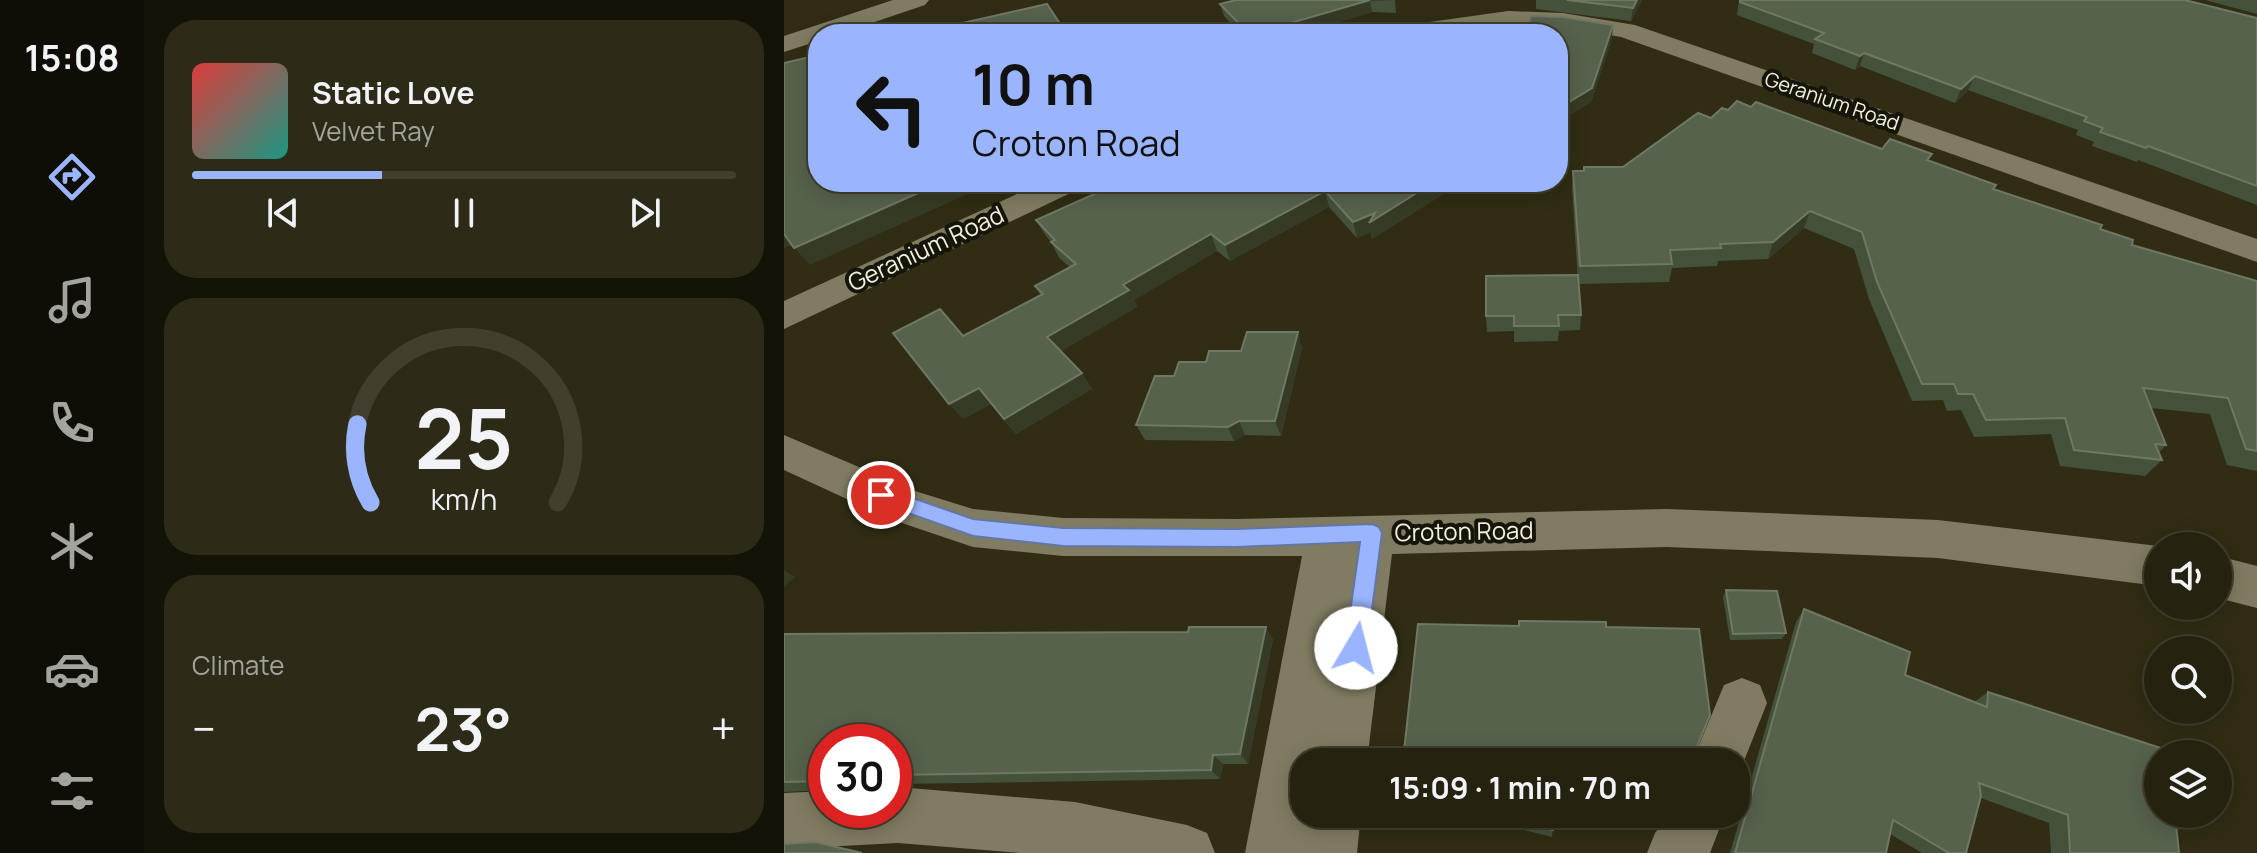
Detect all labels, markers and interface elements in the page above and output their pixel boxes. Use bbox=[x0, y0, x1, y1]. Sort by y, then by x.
text: 15:08 bbox=[25, 33, 119, 82]
text: 10 m bbox=[972, 45, 1095, 122]
icon: left bbox=[840, 56, 944, 160]
street label: Geranium Road bbox=[1761, 65, 1903, 136]
text: Static Love bbox=[312, 72, 475, 113]
text: Velvet Ray bbox=[312, 113, 435, 149]
text: Croton Road bbox=[972, 118, 1181, 167]
icon: directions bbox=[44, 149, 100, 205]
icon: previous bbox=[261, 191, 305, 235]
icon: pause bbox=[442, 191, 486, 235]
icon: next bbox=[623, 191, 667, 235]
street label: Geranium Road bbox=[842, 197, 1009, 298]
icon: music bbox=[44, 272, 100, 328]
text: 25 bbox=[415, 379, 513, 493]
icon: phone bbox=[44, 395, 100, 451]
pin bbox=[847, 461, 915, 529]
icon: arrive bbox=[859, 473, 903, 517]
text: km/h bbox=[431, 480, 497, 519]
street label: Croton Road bbox=[1394, 513, 1534, 548]
icon: climate bbox=[44, 518, 100, 574]
map controls bbox=[2144, 532, 2232, 828]
button: sound bbox=[2144, 532, 2232, 620]
position arrow bbox=[1314, 606, 1398, 690]
button: search bbox=[2144, 636, 2232, 724]
icon: car bbox=[44, 641, 100, 697]
text: Climate bbox=[192, 647, 284, 683]
text: 23° bbox=[414, 687, 512, 769]
text: − bbox=[192, 698, 216, 758]
text: + bbox=[711, 698, 736, 758]
speed limit sign: 30 bbox=[808, 724, 912, 828]
button: layers bbox=[2144, 740, 2232, 828]
icon: filters bbox=[44, 763, 100, 819]
text: 15:09 · 1 min · 70 m bbox=[1389, 767, 1651, 808]

